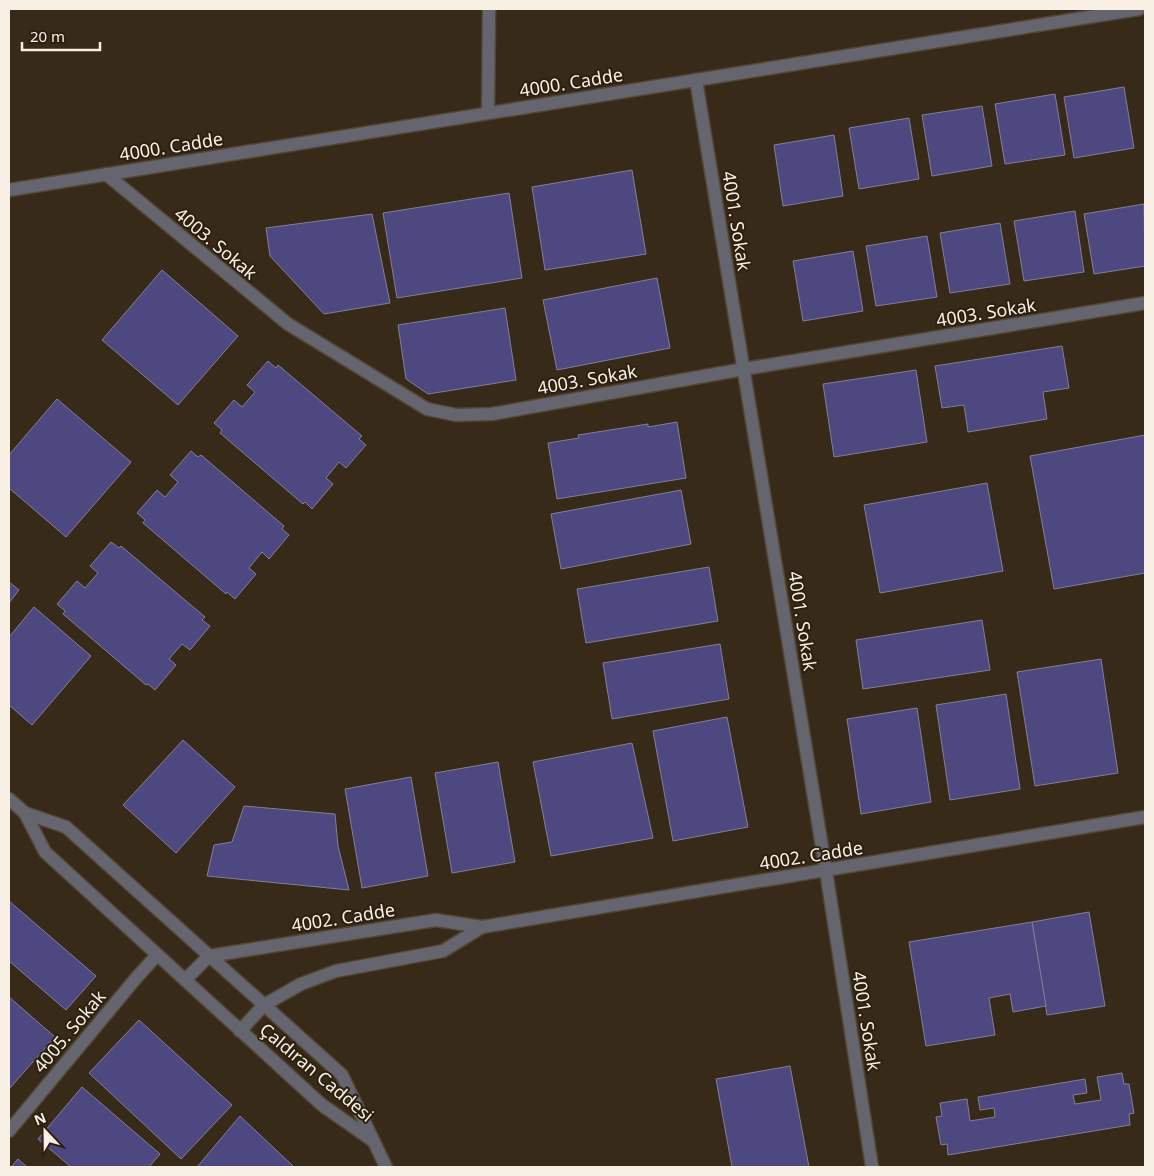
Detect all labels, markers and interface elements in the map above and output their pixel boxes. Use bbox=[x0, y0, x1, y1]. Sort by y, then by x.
scale bar bbox=[22, 20, 100, 52]
text: 20 m bbox=[30, 26, 65, 46]
street label: 4000. Cadde bbox=[518, 62, 624, 102]
street label: 4000. Cadde bbox=[118, 126, 224, 166]
street label: 4001. Sokak bbox=[717, 169, 757, 273]
street label: 4003. Sokak bbox=[170, 201, 263, 285]
street label: 4003. Sokak bbox=[934, 292, 1038, 332]
street label: 4003. Sokak bbox=[535, 358, 639, 400]
street label: 4001. Sokak bbox=[783, 569, 823, 673]
street label: 4002. Cadde bbox=[758, 835, 864, 875]
street label: 4002. Cadde bbox=[290, 897, 396, 937]
street label: 4001. Sokak bbox=[847, 969, 887, 1073]
street label: 4005. Sokak bbox=[27, 984, 111, 1077]
street label: Çaldıran Caddesi bbox=[255, 1017, 379, 1127]
north arrow bbox=[20, 1106, 70, 1156]
text: N bbox=[31, 1108, 49, 1129]

